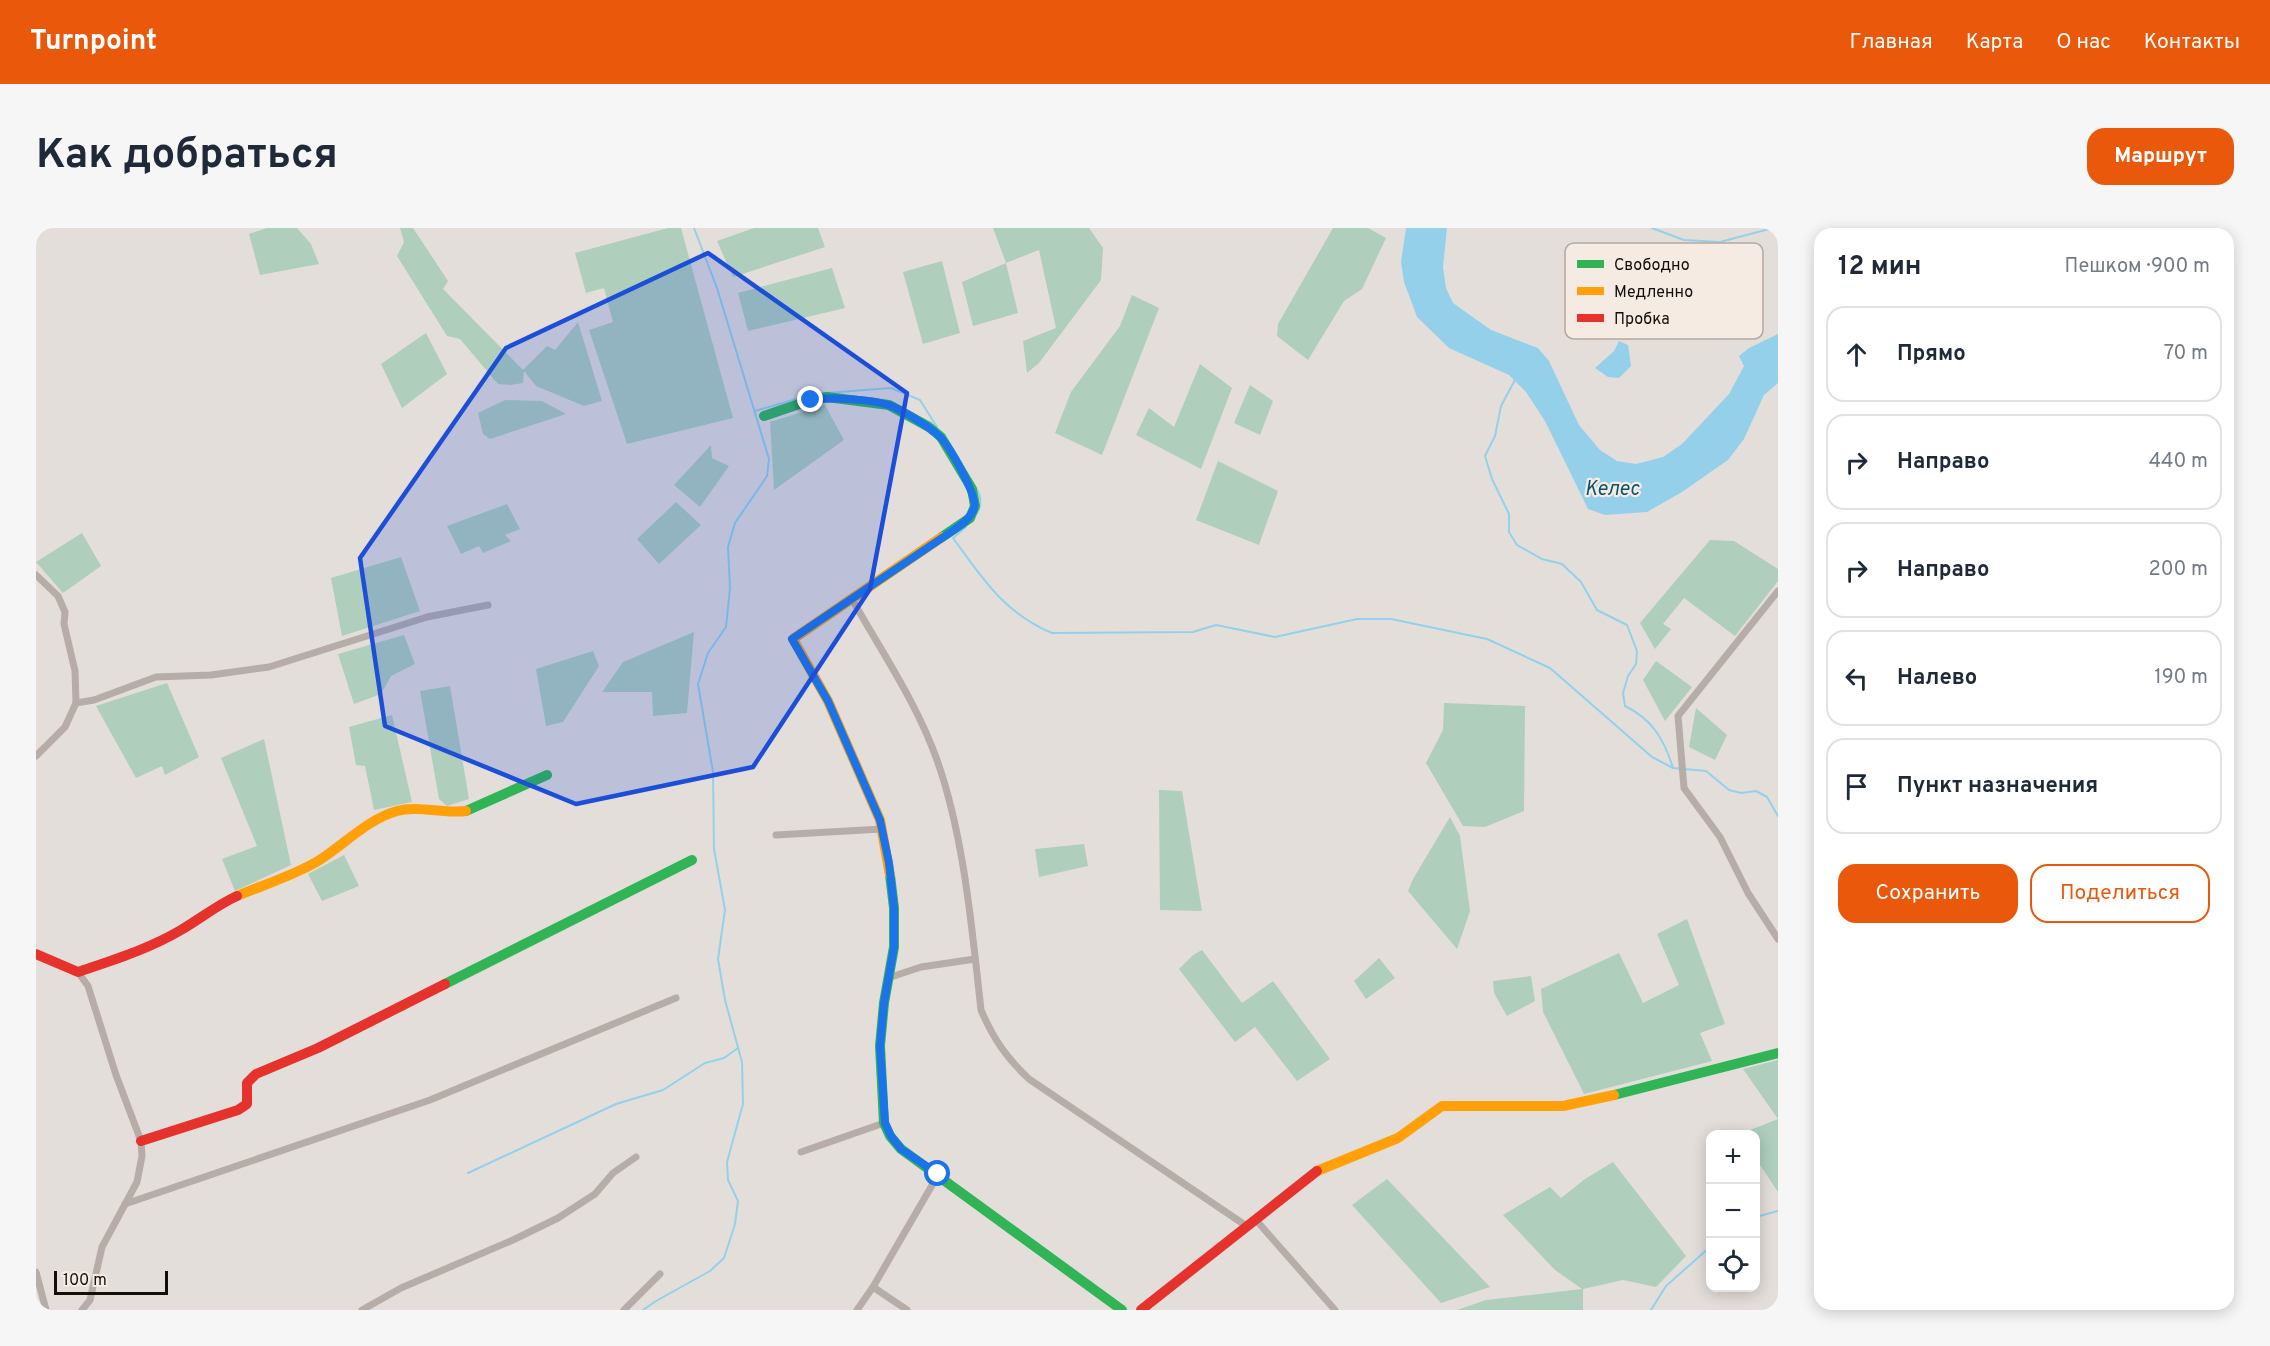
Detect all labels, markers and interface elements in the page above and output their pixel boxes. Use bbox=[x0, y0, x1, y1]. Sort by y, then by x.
text: Turnpoint bbox=[30, 24, 157, 60]
text: Главная bbox=[1849, 29, 1933, 56]
text: Карта bbox=[1966, 29, 2023, 56]
text: О нас bbox=[2056, 29, 2111, 56]
text: Контакты bbox=[2144, 29, 2240, 56]
button: Маршрут bbox=[2087, 128, 2234, 185]
text: Как добраться bbox=[36, 130, 338, 183]
legend bbox=[1565, 243, 1763, 339]
text: 12 мин bbox=[1838, 251, 1921, 284]
text: Пешком · 900 m bbox=[2065, 254, 2210, 280]
text: Свободно bbox=[1614, 256, 1690, 276]
text: Медленно bbox=[1614, 283, 1693, 303]
text: Пробка bbox=[1614, 310, 1670, 330]
icon: ahead bbox=[1840, 338, 1873, 371]
text: Прямо bbox=[1897, 341, 1966, 368]
text: 70 m bbox=[2164, 341, 2208, 367]
route end bbox=[797, 386, 823, 412]
icon: right bbox=[1840, 446, 1873, 479]
text: Направо bbox=[1897, 449, 1989, 476]
text: 440 m bbox=[2149, 449, 2208, 475]
water label: Келес bbox=[1585, 477, 1640, 503]
icon: right bbox=[1840, 554, 1873, 587]
text: Направо bbox=[1897, 557, 1989, 584]
text: 200 m bbox=[2149, 557, 2208, 583]
icon: left bbox=[1840, 662, 1873, 695]
text: Налево bbox=[1897, 665, 1977, 692]
text: 190 m bbox=[2154, 665, 2208, 691]
icon: arrive bbox=[1840, 770, 1873, 803]
text: Пункт назначения bbox=[1897, 773, 2098, 800]
button: Сохранить bbox=[1838, 864, 2018, 923]
button: Поделиться bbox=[2030, 864, 2210, 923]
map controls bbox=[1706, 1130, 1760, 1292]
button: + bbox=[1706, 1130, 1760, 1184]
route start bbox=[924, 1160, 950, 1186]
button: − bbox=[1706, 1184, 1760, 1238]
button: locate bbox=[1706, 1238, 1760, 1292]
scale bar bbox=[54, 1268, 168, 1296]
text: 100 m bbox=[63, 1271, 107, 1291]

